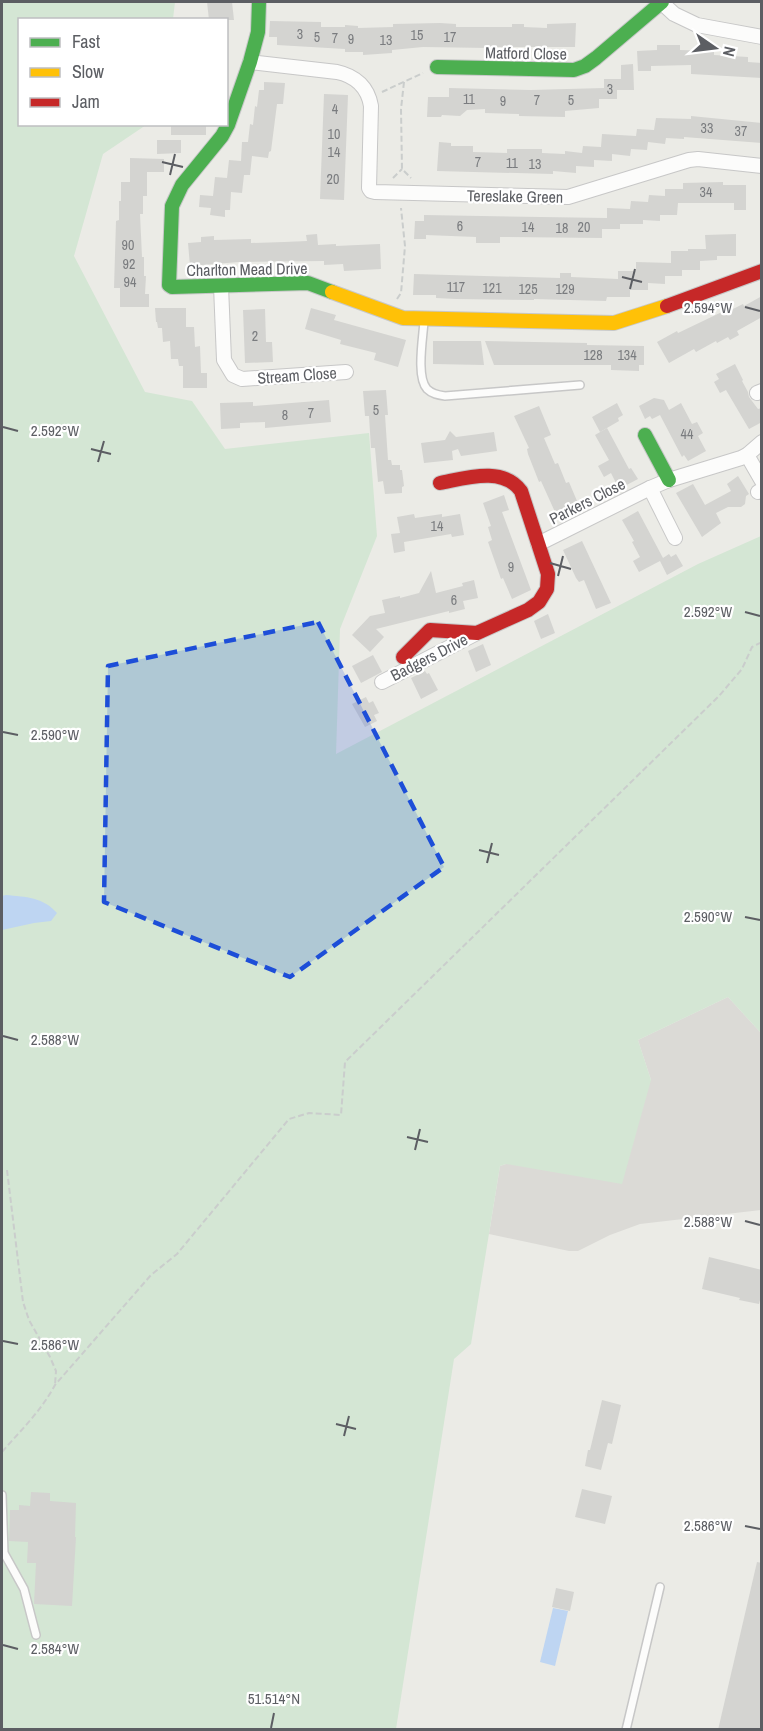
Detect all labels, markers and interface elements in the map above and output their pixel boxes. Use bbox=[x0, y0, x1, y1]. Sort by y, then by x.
legend bbox=[18, 18, 228, 126]
north arrow bbox=[685, 18, 745, 78]
house number: 3 bbox=[297, 25, 303, 43]
house number: 15 bbox=[411, 26, 423, 44]
house number: 5 bbox=[314, 28, 320, 46]
house number: 17 bbox=[444, 28, 456, 46]
text: Fast bbox=[72, 29, 100, 54]
house number: 7 bbox=[332, 29, 338, 47]
house number: 9 bbox=[348, 30, 354, 48]
house number: 13 bbox=[380, 31, 392, 49]
street label: Matford Close bbox=[485, 41, 567, 65]
text: N bbox=[718, 44, 741, 59]
text: Slow bbox=[72, 59, 104, 84]
house number: 3 bbox=[607, 80, 613, 98]
text: Jam bbox=[72, 89, 100, 114]
house number: 11 bbox=[463, 90, 476, 108]
house number: 7 bbox=[534, 91, 540, 109]
house number: 5 bbox=[568, 91, 574, 109]
house number: 9 bbox=[500, 92, 506, 110]
house number: 4 bbox=[332, 100, 339, 118]
house number: 33 bbox=[701, 119, 713, 137]
house number: 37 bbox=[735, 122, 747, 140]
house number: 10 bbox=[328, 125, 340, 143]
house number: 14 bbox=[328, 143, 341, 161]
house number: 7 bbox=[475, 153, 481, 171]
house number: 11 bbox=[506, 154, 519, 172]
house number: 13 bbox=[529, 155, 541, 173]
house number: 20 bbox=[327, 170, 339, 188]
house number: 34 bbox=[700, 183, 713, 201]
street label: Tereslake Green bbox=[467, 184, 563, 208]
house number: 6 bbox=[457, 217, 463, 235]
house number: 14 bbox=[522, 218, 535, 236]
house number: 20 bbox=[578, 218, 590, 236]
house number: 18 bbox=[556, 219, 568, 237]
house number: 90 bbox=[122, 236, 134, 254]
house number: 92 bbox=[123, 255, 135, 273]
street label: Charlton Mead Drive bbox=[186, 257, 308, 281]
house number: 94 bbox=[124, 273, 137, 291]
house number: 117 bbox=[447, 278, 465, 296]
house number: 121 bbox=[482, 279, 502, 297]
house number: 125 bbox=[518, 280, 538, 298]
house number: 129 bbox=[555, 280, 575, 298]
text: 2.594°W bbox=[684, 297, 733, 318]
house number: 2 bbox=[252, 327, 258, 345]
house number: 128 bbox=[583, 346, 603, 364]
house number: 134 bbox=[617, 346, 637, 364]
street label: Stream Close bbox=[257, 361, 337, 389]
house number: 5 bbox=[373, 401, 379, 419]
house number: 7 bbox=[308, 404, 314, 422]
house number: 8 bbox=[282, 406, 288, 424]
text: 2.592°W bbox=[31, 420, 80, 441]
house number: 44 bbox=[681, 425, 694, 443]
street label: Parkers Close bbox=[545, 472, 629, 530]
house number: 14 bbox=[431, 517, 444, 535]
house number: 9 bbox=[508, 558, 514, 576]
house number: 6 bbox=[451, 591, 457, 609]
text: 2.592°W bbox=[684, 601, 733, 622]
street label: Badgers Drive bbox=[387, 628, 471, 686]
text: 2.590°W bbox=[31, 724, 80, 745]
text: 2.590°W bbox=[684, 906, 733, 927]
text: 2.588°W bbox=[31, 1029, 80, 1050]
text: 2.588°W bbox=[684, 1211, 733, 1232]
text: 2.586°W bbox=[31, 1334, 80, 1355]
text: 2.586°W bbox=[684, 1515, 733, 1536]
text: 2.584°W bbox=[31, 1638, 80, 1659]
text: 51.514°N bbox=[248, 1688, 300, 1709]

